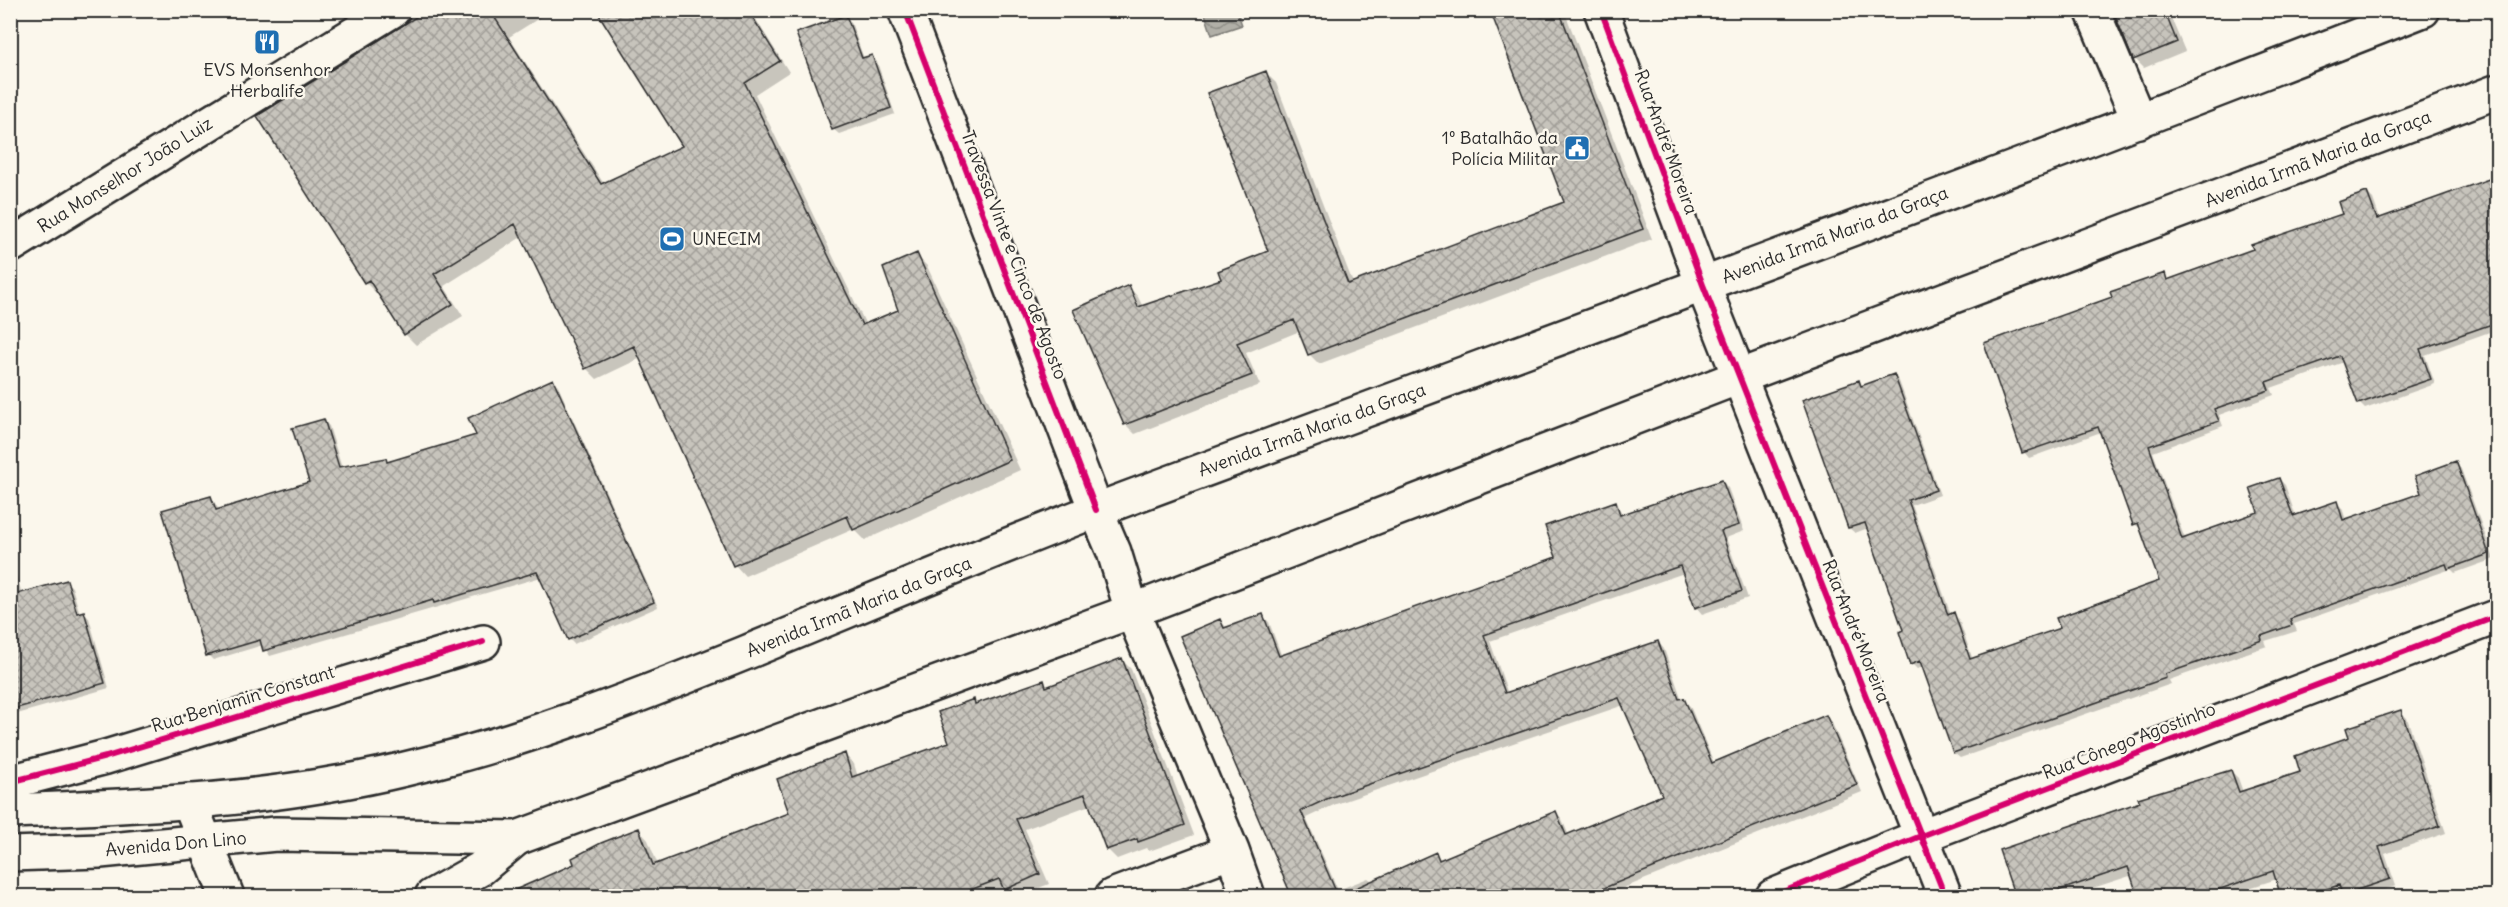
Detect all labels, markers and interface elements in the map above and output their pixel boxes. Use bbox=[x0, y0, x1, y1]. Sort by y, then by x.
restaurant icon: EVS Monsenhor Herbalife bbox=[252, 27, 282, 57]
place label: EVS Monsenhor Herbalife bbox=[203, 58, 331, 102]
street label: Rua André Moreira bbox=[1630, 66, 1703, 217]
street label: Avenida Irmã Maria da Graça bbox=[2202, 105, 2434, 212]
street label: Rua Monselhor João Luiz bbox=[33, 111, 217, 238]
place label: 1º Batalhão da Polícia Militar bbox=[1442, 126, 1559, 170]
street label: Travessa Vinte e Cinco de Agosto bbox=[956, 127, 1073, 382]
public building icon: 1º Batalhão da Polícia Militar bbox=[1562, 133, 1592, 163]
street label: Avenida Irmã Maria da Graça bbox=[1719, 181, 1951, 288]
sports icon: UNECIM bbox=[657, 224, 687, 254]
place label: UNECIM bbox=[692, 227, 761, 250]
street label: Avenida Irmã Maria da Graça bbox=[1195, 378, 1429, 481]
street label: Avenida Irmã Maria da Graça bbox=[743, 551, 975, 662]
street label: Rua André Moreira bbox=[1817, 556, 1896, 706]
street label: Rua Benjamin Constant bbox=[149, 660, 337, 737]
street label: Rua Cônego Agostinho bbox=[2039, 697, 2219, 784]
street label: Avenida Don Lino bbox=[105, 826, 247, 861]

